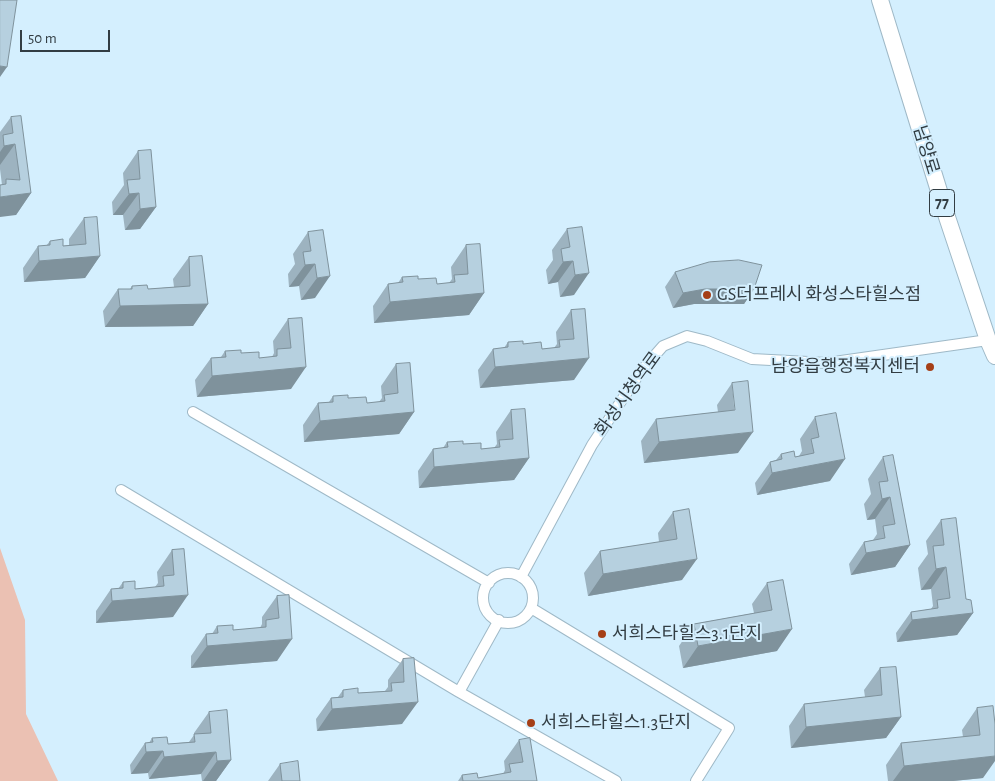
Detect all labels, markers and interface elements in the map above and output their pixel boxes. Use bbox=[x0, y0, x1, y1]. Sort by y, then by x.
scale bar bbox=[22, 20, 112, 52]
text: 50 m bbox=[28, 31, 57, 46]
street label: 남양로 bbox=[908, 123, 944, 177]
road number: 77 bbox=[930, 190, 954, 217]
place label: GS더프레시 화성스타힐스점 bbox=[717, 284, 921, 306]
marker: GS더프레시 화성스타힐스점 bbox=[701, 289, 713, 301]
street label: 화성시청역로 bbox=[590, 347, 666, 441]
place label: 남양읍행정복지센터 bbox=[771, 356, 920, 378]
marker: 남양읍행정복지센터 bbox=[924, 361, 936, 373]
place label: 서희스타힐스3.1단지 bbox=[612, 623, 762, 645]
marker: 서희스타힐스3.1단지 bbox=[596, 628, 608, 640]
place label: 서희스타힐스1.3단지 bbox=[541, 712, 691, 734]
marker: 서희스타힐스1.3단지 bbox=[525, 717, 537, 729]

